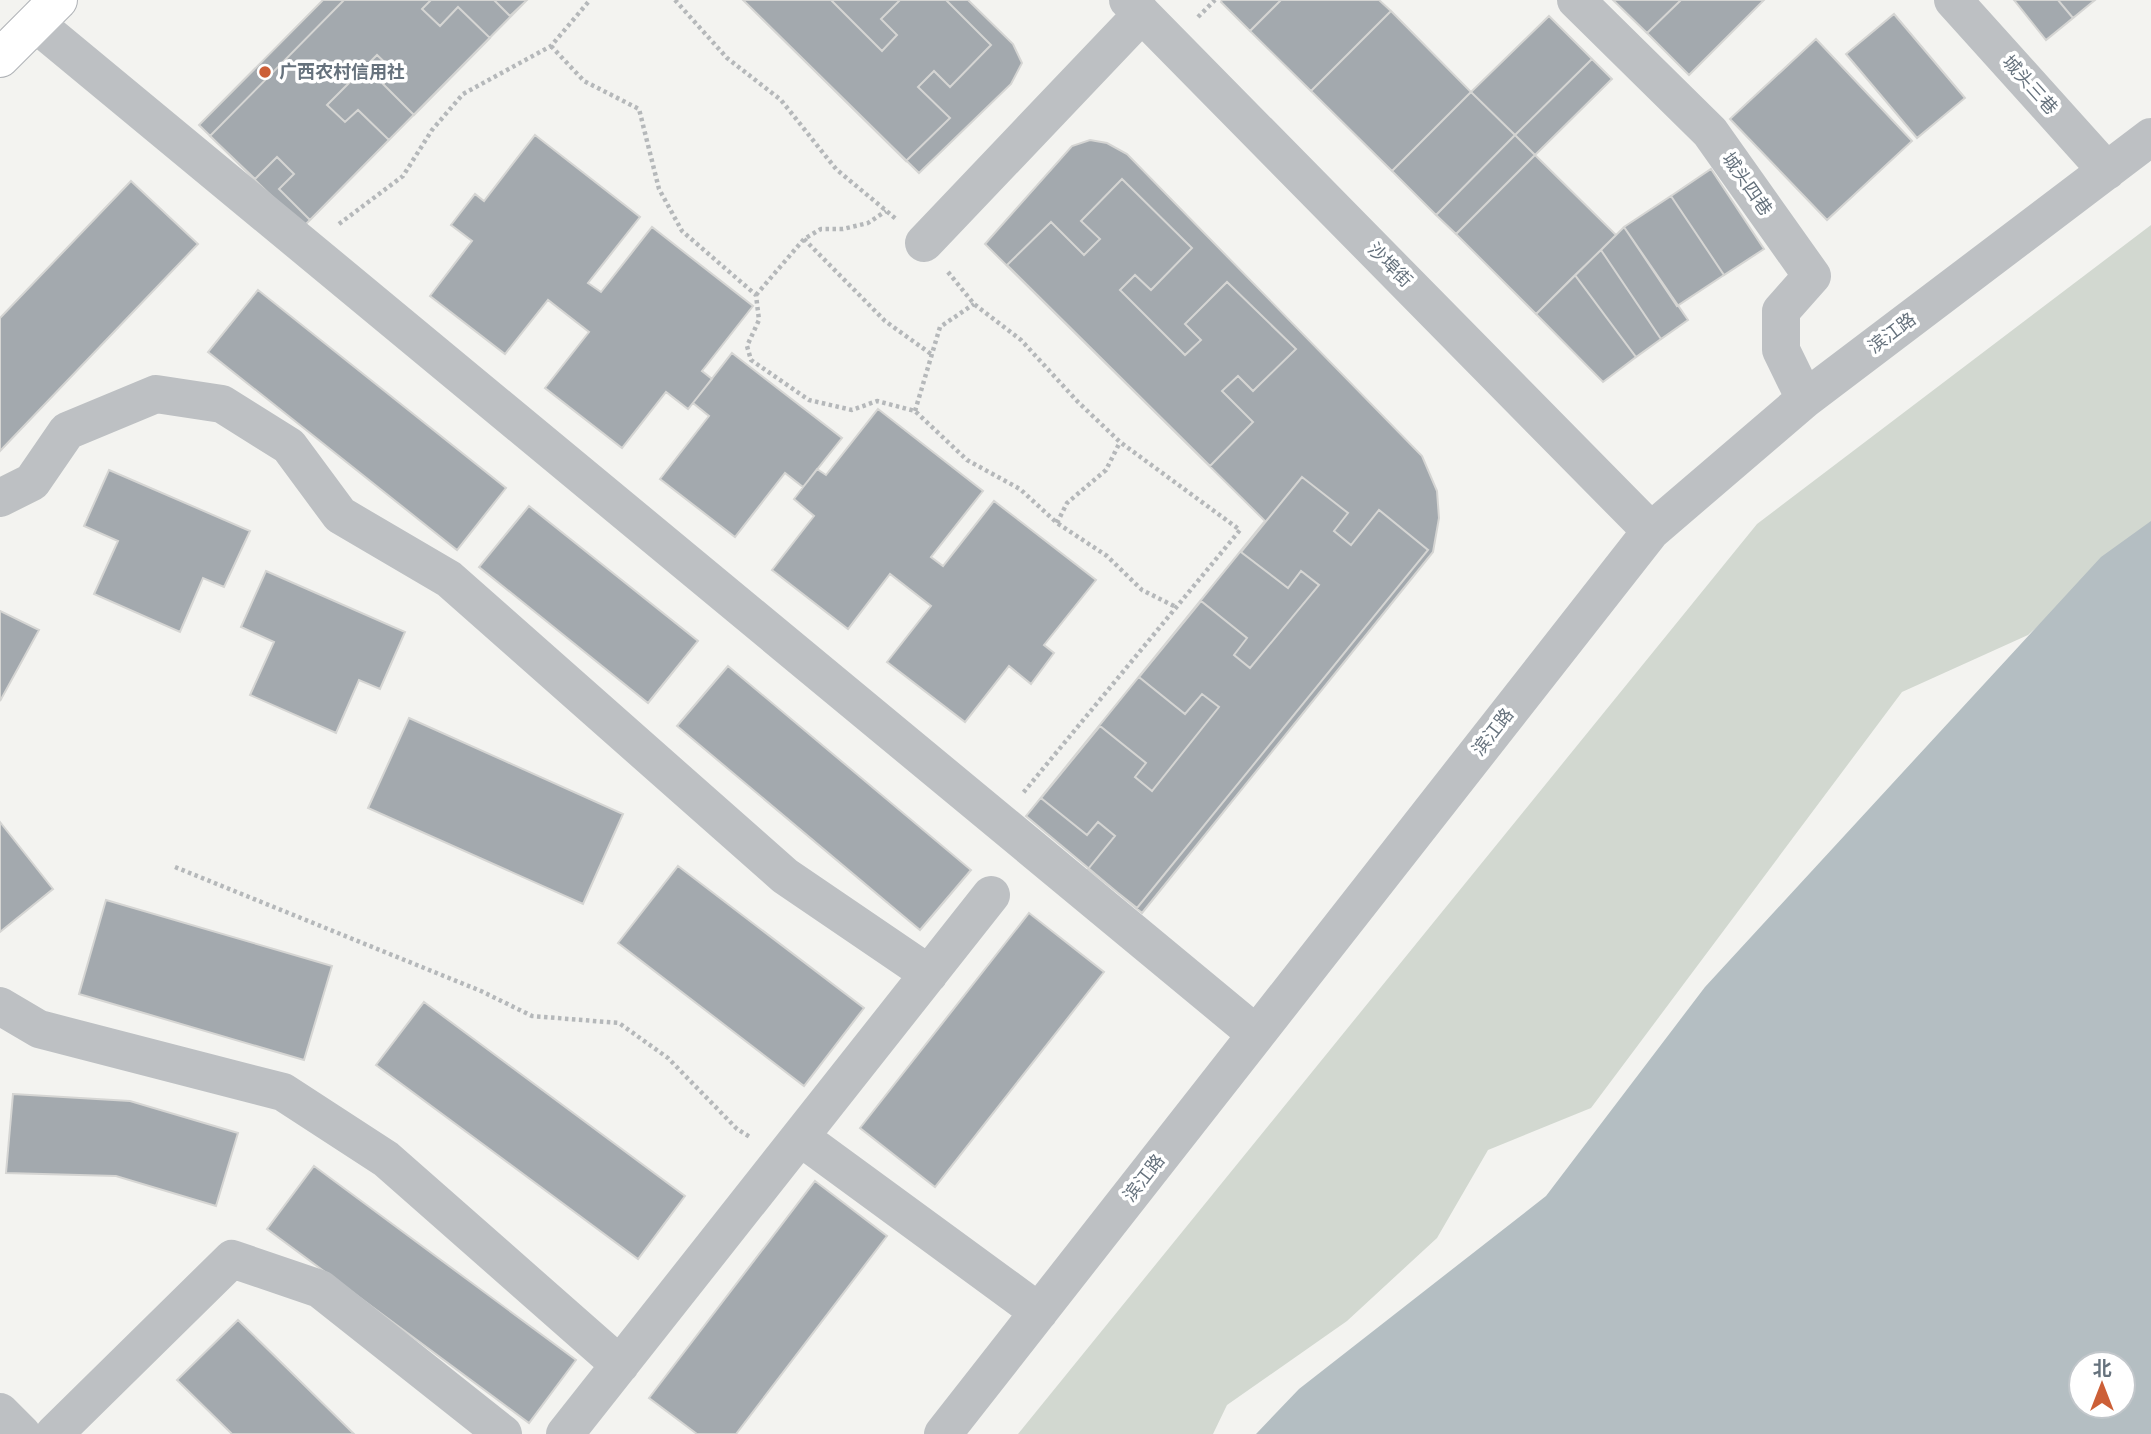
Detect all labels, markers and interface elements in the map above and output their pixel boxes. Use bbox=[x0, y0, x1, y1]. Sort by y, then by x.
street label: 城头三巷 bbox=[1998, 51, 2062, 118]
place label: 广西农村信用社 bbox=[279, 61, 405, 82]
marker: 广西农村信用社 bbox=[257, 64, 273, 80]
street label: 城头四巷 bbox=[1718, 148, 1777, 219]
street label: 沙埠街 bbox=[1364, 238, 1417, 291]
street label: 滨江路 bbox=[1864, 308, 1920, 357]
street label: 滨江路 bbox=[1468, 704, 1518, 759]
street label: 滨江路 bbox=[1119, 1150, 1169, 1205]
north arrow bbox=[2067, 1350, 2137, 1420]
text: 北 bbox=[2092, 1357, 2112, 1380]

